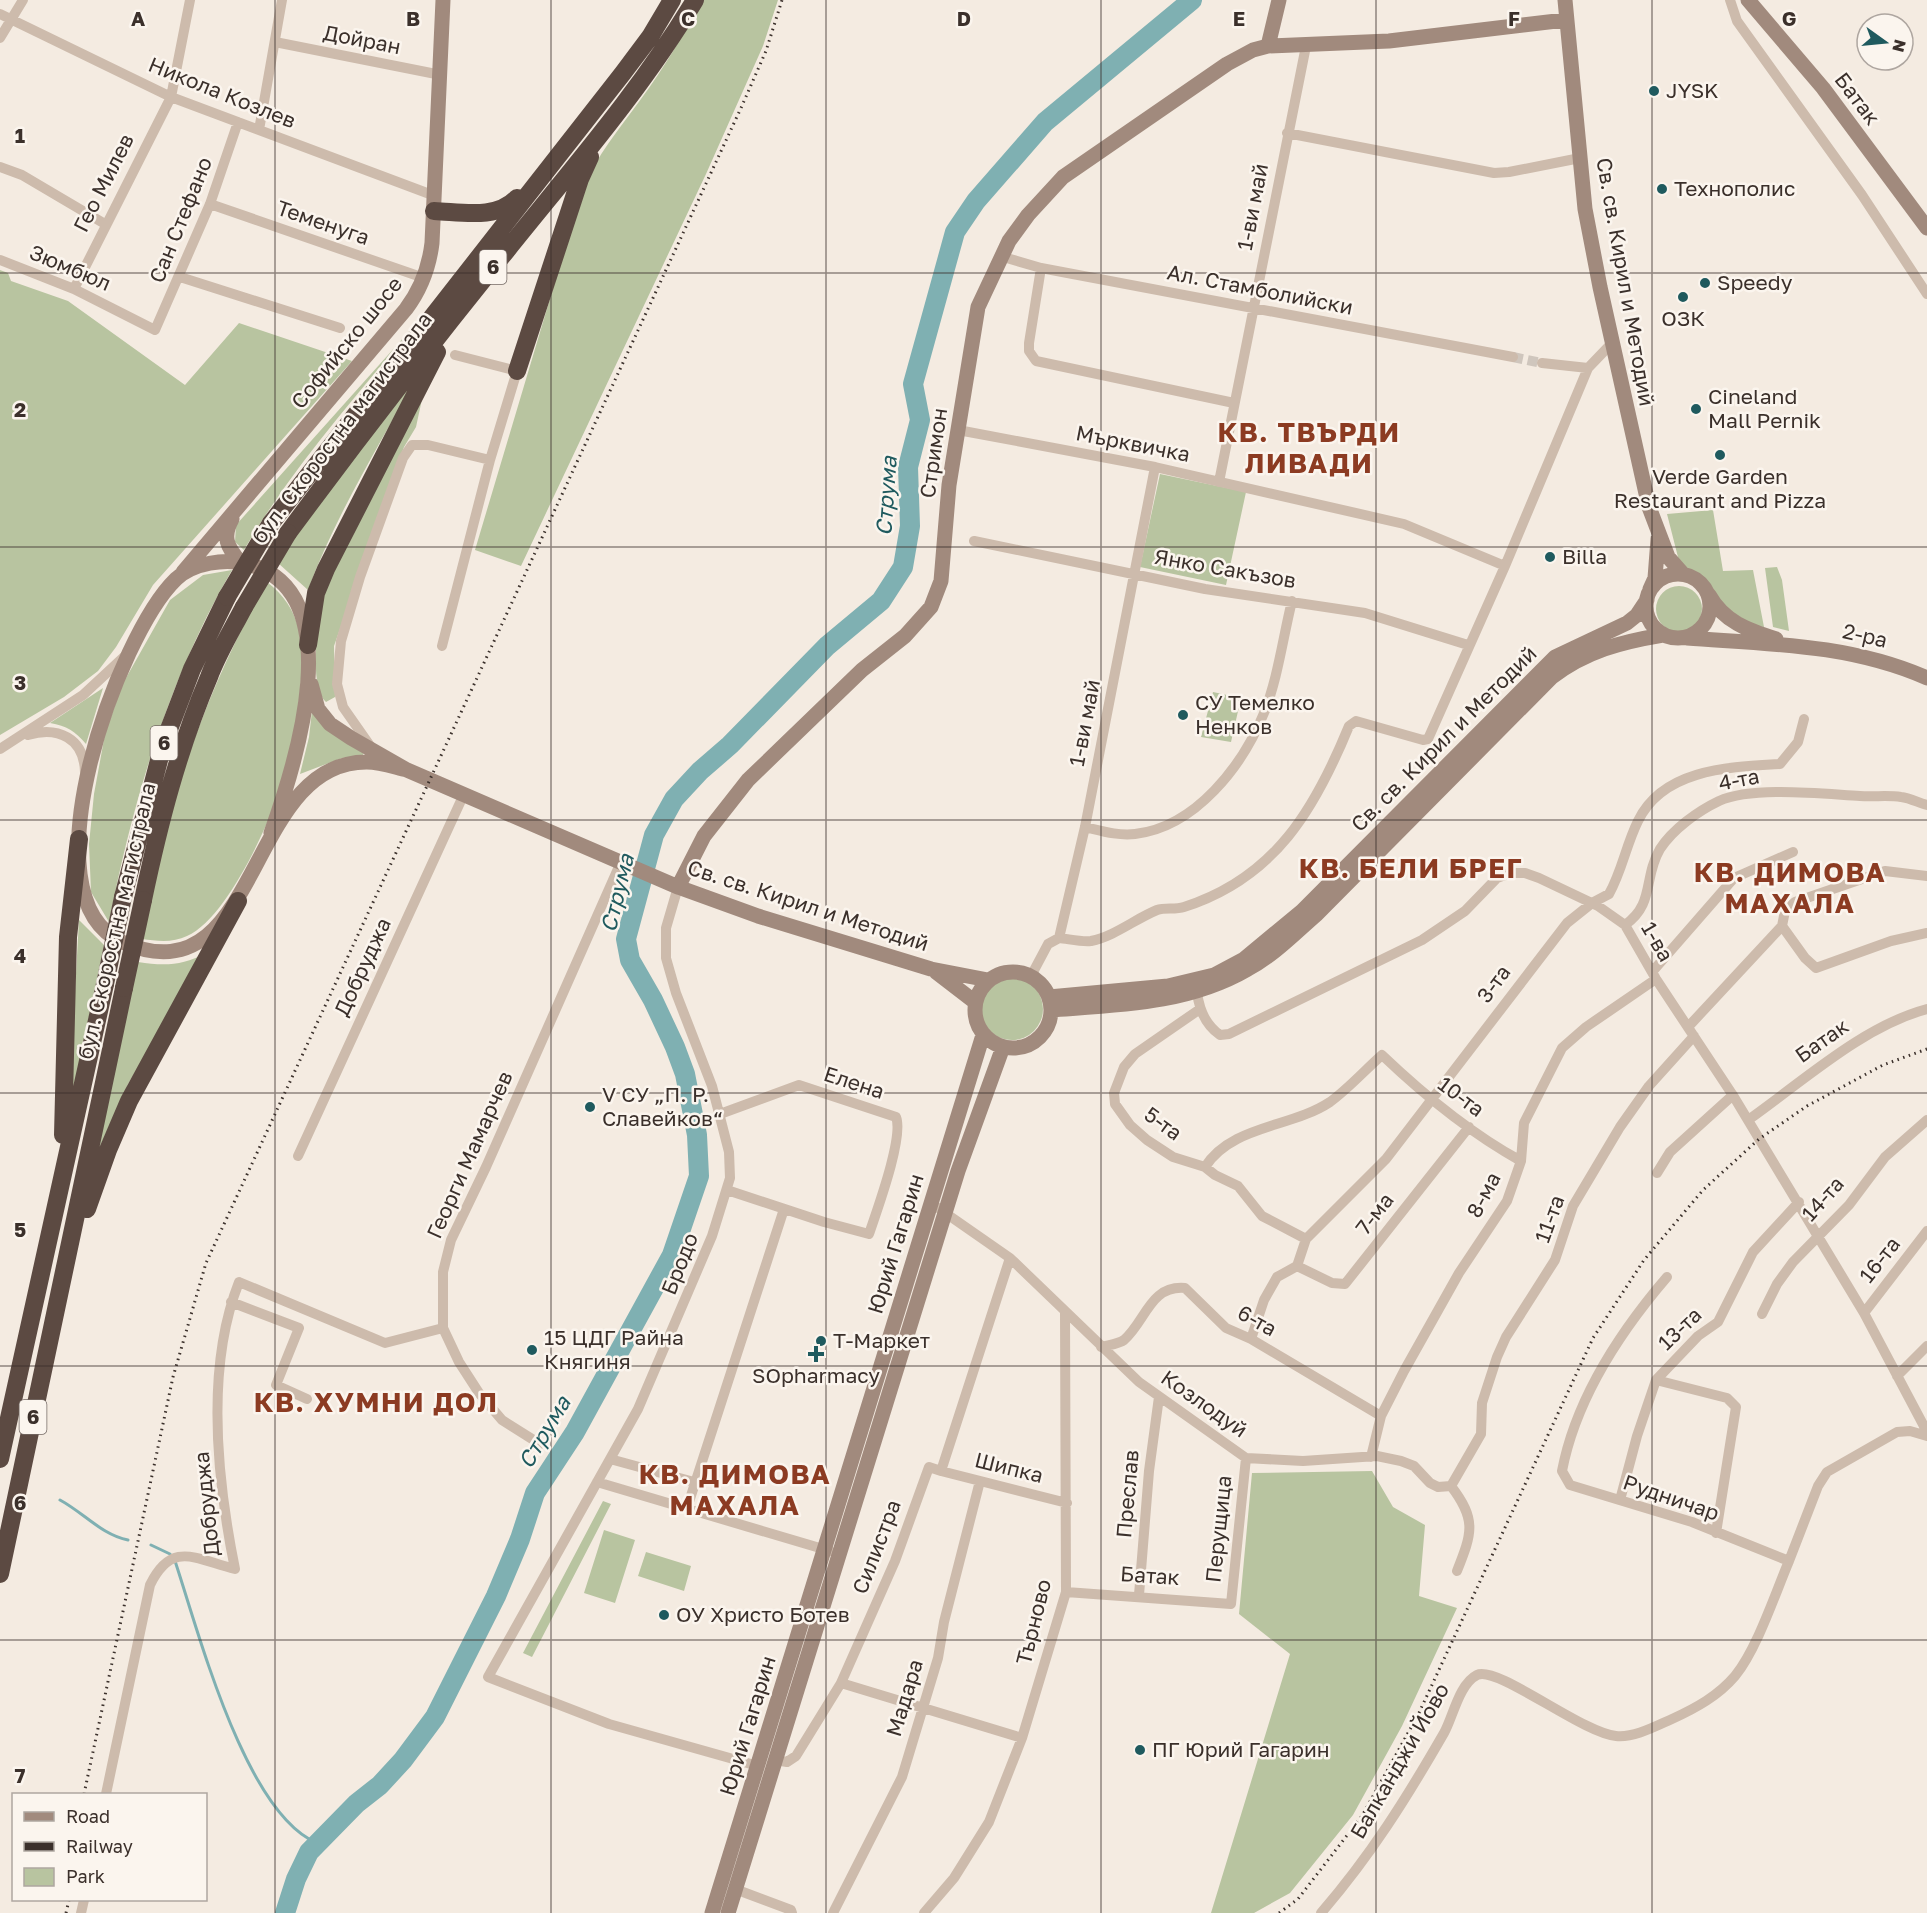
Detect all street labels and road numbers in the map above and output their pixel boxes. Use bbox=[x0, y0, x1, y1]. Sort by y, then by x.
street label: Дойран bbox=[321, 19, 403, 59]
street label: Никола Козлев bbox=[145, 51, 300, 133]
street label: Батак bbox=[1830, 67, 1886, 130]
street label: Гео Милев bbox=[67, 129, 139, 236]
street label: Сан Стефано bbox=[143, 153, 217, 286]
street label: Св. св. Кирил и Методий bbox=[1591, 156, 1661, 408]
street label: 1-ви май bbox=[1231, 161, 1273, 252]
street label: Теменуга bbox=[274, 194, 373, 250]
street label: Зюмбюл bbox=[26, 238, 115, 296]
road number: 6 bbox=[480, 250, 506, 284]
street label: Ал. Стамболийски bbox=[1165, 258, 1355, 320]
street label: Софийско шосе bbox=[285, 271, 407, 414]
street label: бул. Скоростна магистрала bbox=[246, 307, 437, 548]
street label: Стримон bbox=[914, 406, 952, 500]
street label: Мърквичка bbox=[1074, 419, 1193, 467]
street label: Янко Сакъзов bbox=[1152, 543, 1298, 593]
street label: 2-ра bbox=[1840, 617, 1890, 653]
street label: Св. св. Кирил и Методий bbox=[1345, 640, 1542, 837]
street label: 1-ви май bbox=[1063, 677, 1105, 768]
road number: 6 bbox=[150, 726, 178, 760]
street label: 4-та bbox=[1716, 762, 1761, 796]
street label: бул. Скоростна магистрала bbox=[72, 780, 161, 1062]
street label: Св. св. Кирил и Методий bbox=[685, 854, 932, 956]
street label: Добруджа bbox=[328, 913, 396, 1020]
street label: 1-ва bbox=[1636, 917, 1680, 966]
street label: 3-та bbox=[1471, 959, 1516, 1007]
street label: Батак bbox=[1790, 1012, 1853, 1068]
street label: Елена bbox=[821, 1060, 888, 1104]
street label: Георги Мамарчев bbox=[421, 1067, 518, 1242]
street label: 10-та bbox=[1433, 1070, 1490, 1122]
street label: 5-та bbox=[1140, 1101, 1187, 1146]
street label: 8-ма bbox=[1460, 1167, 1506, 1222]
street label: Юрий Гагарин bbox=[861, 1171, 929, 1317]
street label: 14-та bbox=[1796, 1171, 1849, 1226]
street label: 7-ма bbox=[1350, 1187, 1399, 1240]
street label: 11-та bbox=[1529, 1191, 1570, 1246]
street label: Бродо bbox=[655, 1229, 703, 1298]
street label: 16-та bbox=[1853, 1231, 1905, 1287]
street label: 6-та bbox=[1233, 1299, 1282, 1341]
street label: 13-та bbox=[1652, 1301, 1707, 1355]
street label: Козлодуй bbox=[1156, 1364, 1253, 1442]
road number: 6 bbox=[20, 1400, 46, 1434]
street label: Шипка bbox=[972, 1446, 1046, 1488]
street label: Преслав bbox=[1110, 1449, 1144, 1539]
street label: Добруджа bbox=[188, 1450, 224, 1558]
street label: Рудничар bbox=[1620, 1468, 1723, 1526]
street label: Перущица bbox=[1199, 1474, 1237, 1584]
street label: Силистра bbox=[846, 1496, 906, 1597]
street label: Батак bbox=[1120, 1560, 1181, 1590]
street label: Търново bbox=[1010, 1576, 1056, 1667]
street label: Юрий Гагарин bbox=[713, 1653, 781, 1799]
street label: Мадара bbox=[880, 1656, 928, 1740]
street label: Балканджи Йово bbox=[1344, 1678, 1454, 1843]

